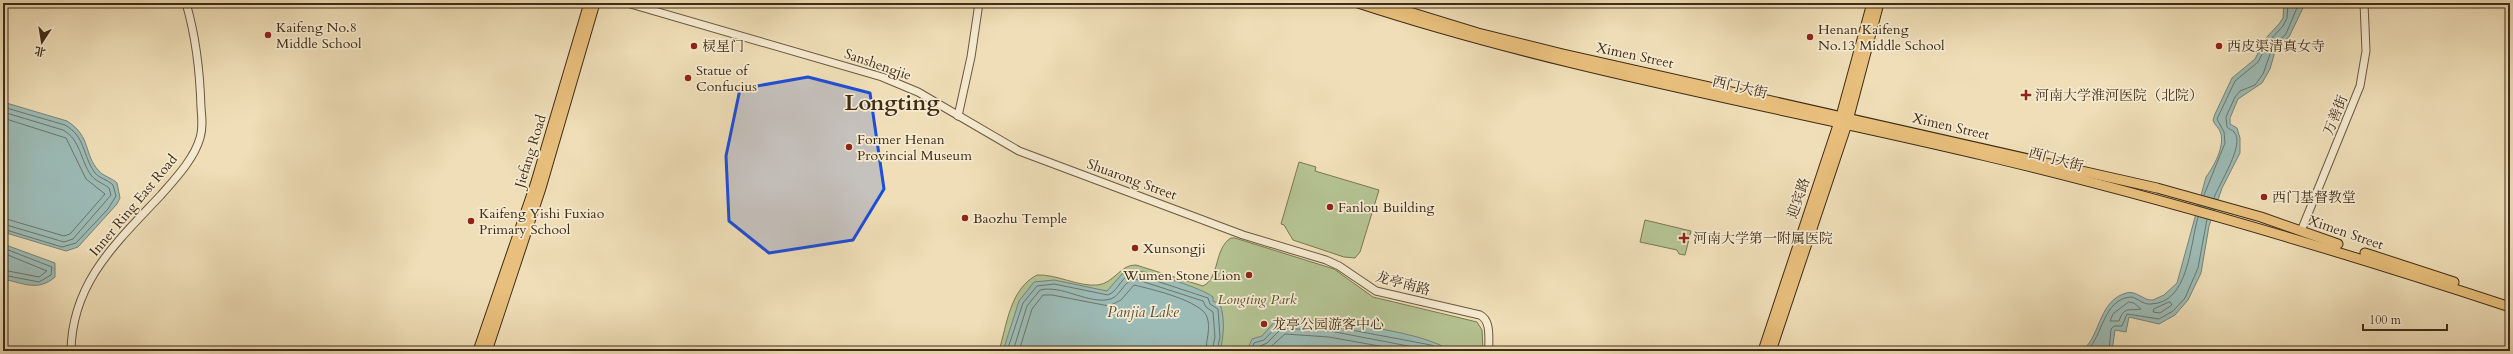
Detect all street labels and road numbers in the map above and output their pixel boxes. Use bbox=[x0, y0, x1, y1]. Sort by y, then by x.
street label: Ximen Street bbox=[1595, 38, 1676, 73]
street label: Sanshengjie bbox=[842, 44, 914, 85]
street label: 西门大街 bbox=[1710, 72, 1769, 103]
street label: 万善街 bbox=[2319, 92, 2352, 138]
street label: Ximen Street bbox=[1910, 108, 1992, 145]
street label: Jiefang Road bbox=[510, 112, 551, 192]
street label: 西门大街 bbox=[2026, 143, 2085, 176]
street label: Inner Ring East Road bbox=[85, 150, 182, 260]
street label: Shuarong Street bbox=[1084, 154, 1180, 205]
street label: 迎宾路 bbox=[1783, 175, 1814, 221]
street label: Ximen Street bbox=[2306, 211, 2387, 254]
street label: 龙亭南路 bbox=[1373, 267, 1432, 300]

